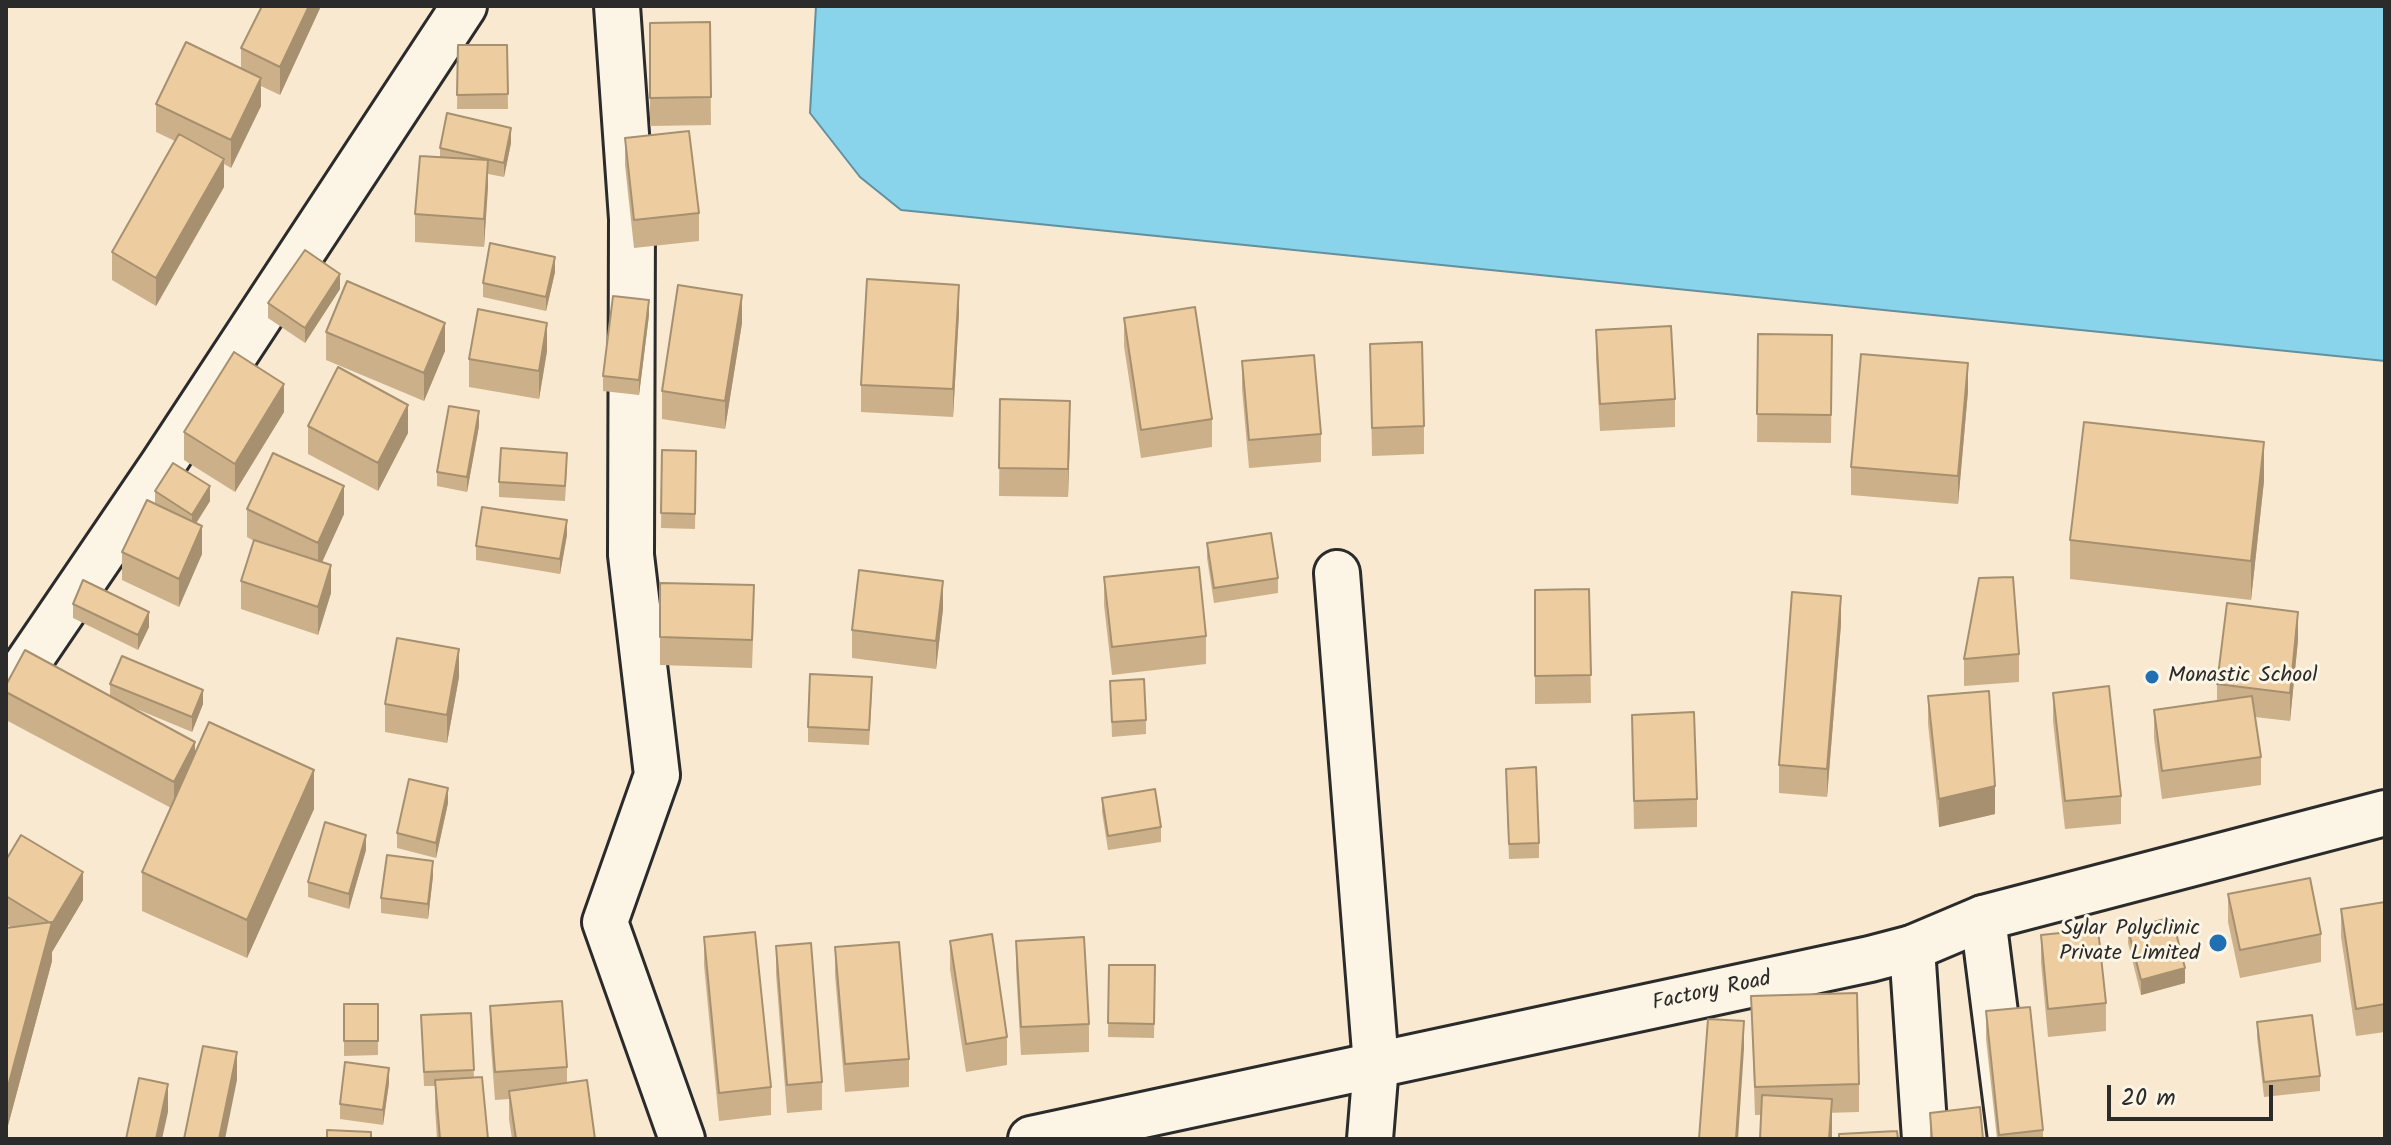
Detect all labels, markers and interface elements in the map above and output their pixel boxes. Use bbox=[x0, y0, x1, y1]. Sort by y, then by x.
place label: Monastic School bbox=[2168, 664, 2318, 690]
marker: Monastic School bbox=[2143, 668, 2161, 686]
place label: Sylar Polyclinic Private Limited bbox=[2059, 917, 2200, 968]
marker: Sylar Polyclinic Private Limited bbox=[2207, 932, 2229, 954]
street label: Factory Road bbox=[1650, 968, 1774, 1018]
scale bar bbox=[2111, 1069, 2277, 1119]
text: 20 m bbox=[2121, 1079, 2176, 1118]

